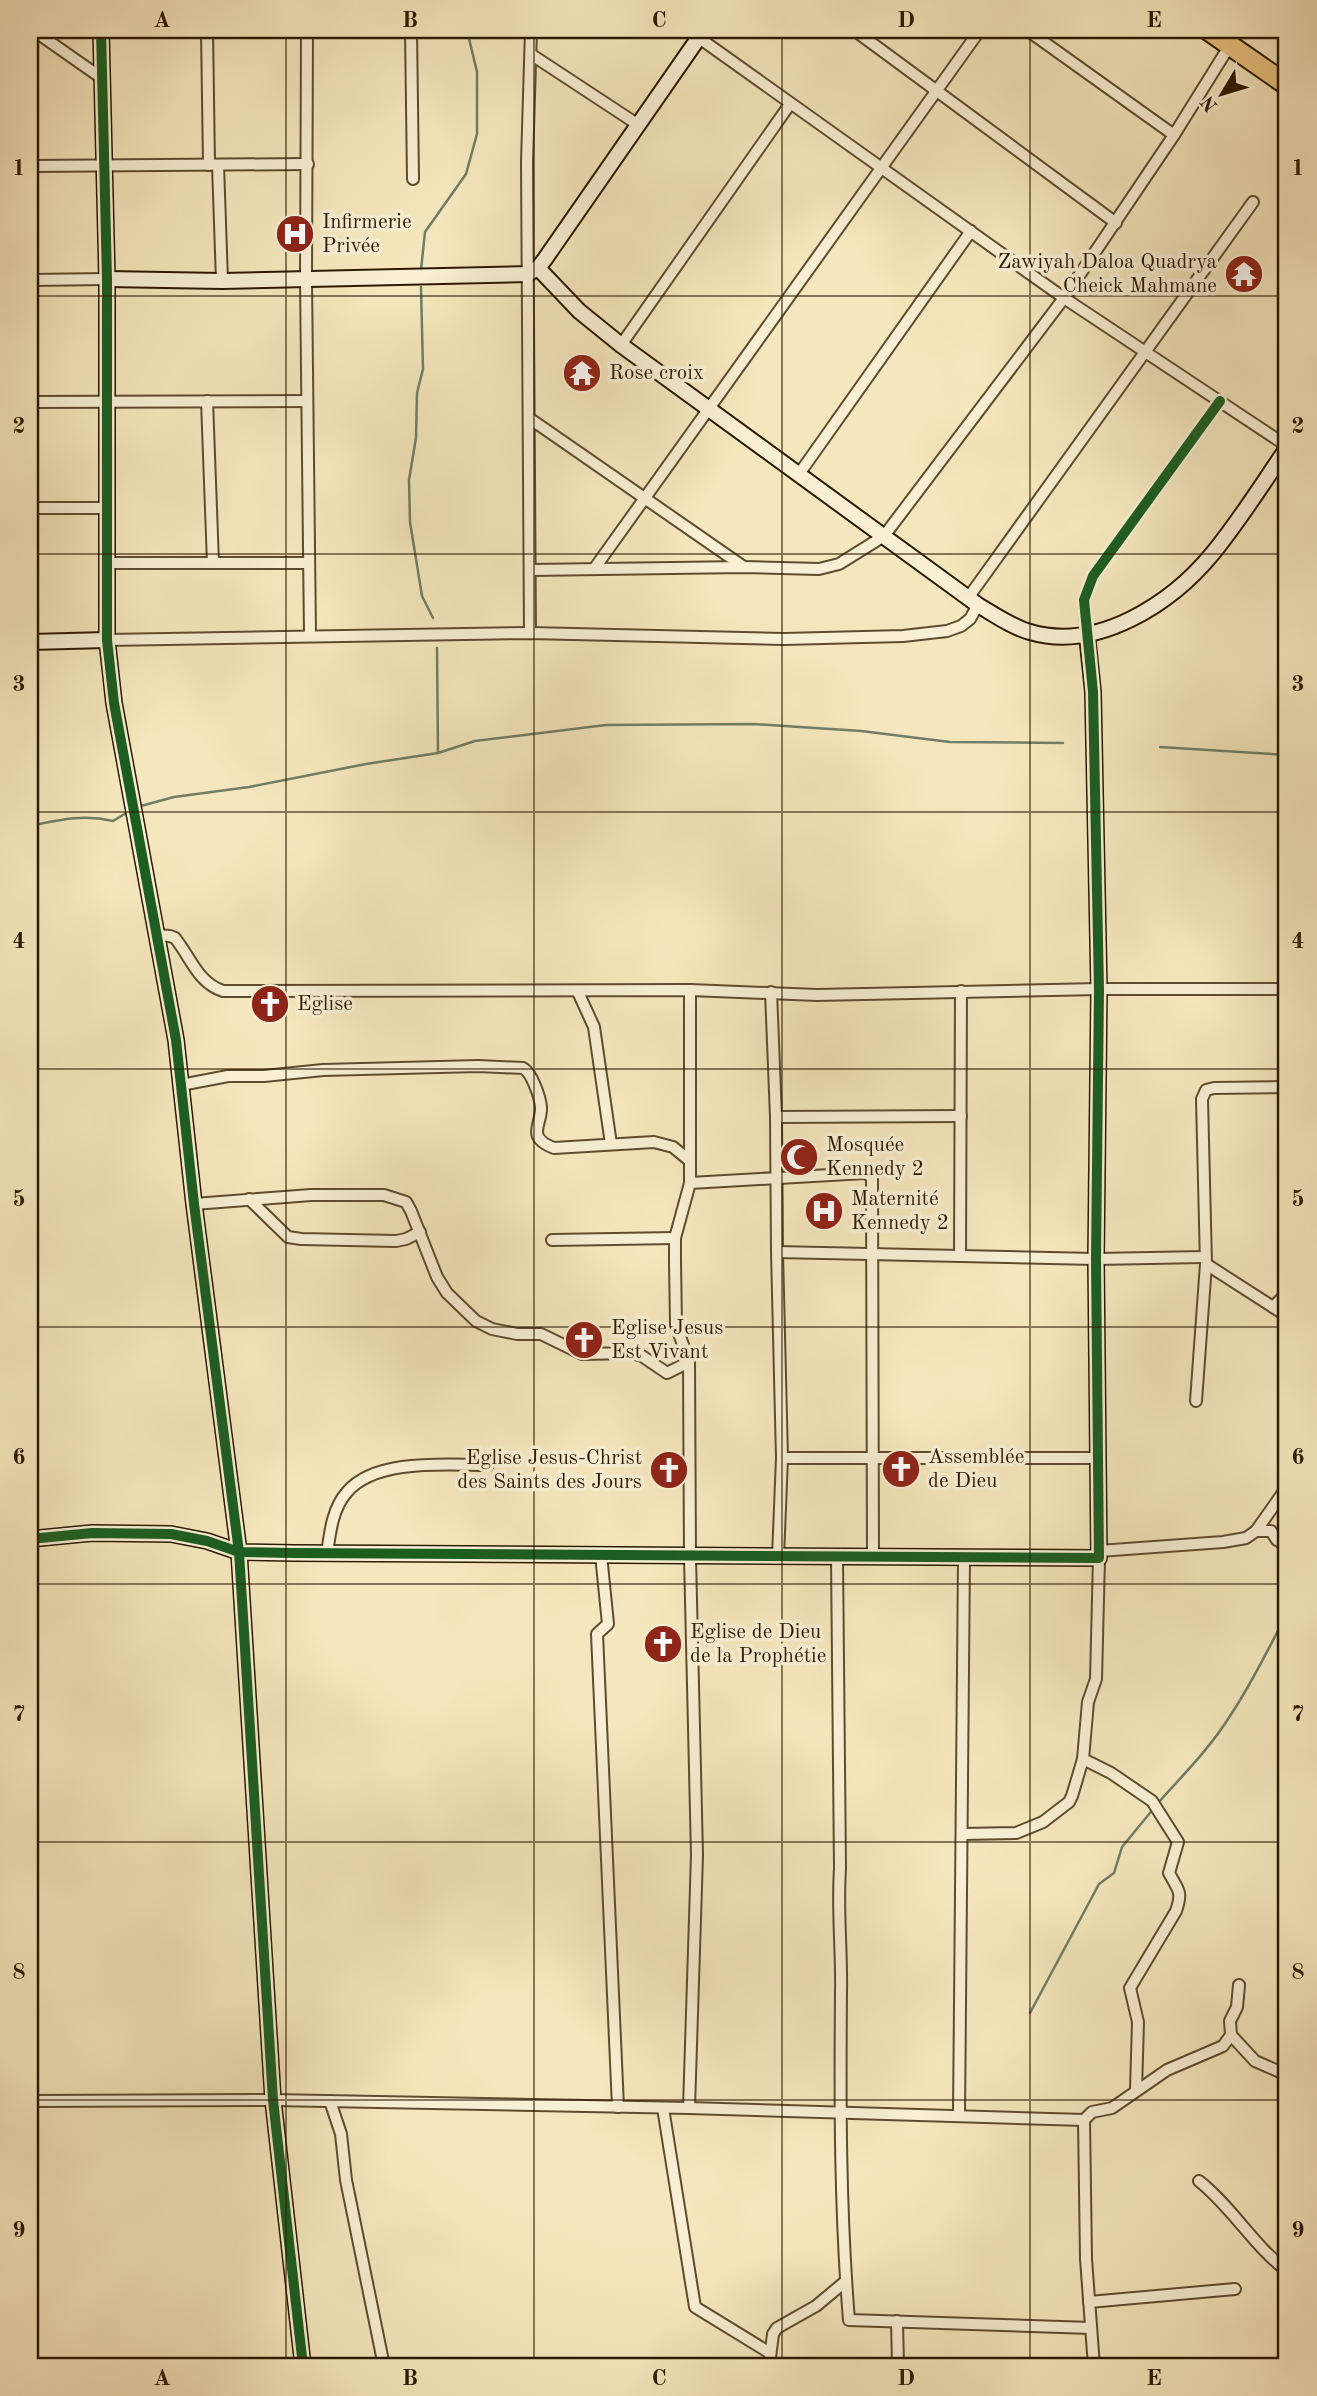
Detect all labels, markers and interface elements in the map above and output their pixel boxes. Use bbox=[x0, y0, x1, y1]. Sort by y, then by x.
text: A bbox=[153, 9, 171, 32]
text: B bbox=[402, 9, 418, 32]
text: C bbox=[651, 9, 667, 32]
text: D bbox=[897, 9, 915, 32]
text: E bbox=[1146, 9, 1162, 32]
north arrow bbox=[1188, 60, 1258, 130]
text: N bbox=[1198, 91, 1223, 115]
text: 1 bbox=[12, 157, 26, 180]
text: 1 bbox=[1291, 157, 1305, 180]
place label: Infirmerie Privée bbox=[322, 212, 412, 257]
hospital icon: Infirmerie Privée bbox=[274, 213, 316, 255]
place label: Zawiyah Daloa Quadrya Cheick Mahmane bbox=[998, 252, 1217, 297]
temple icon: Zawiyah Daloa Quadrya Cheick Mahmane bbox=[1223, 253, 1265, 295]
temple icon: Rose croix bbox=[561, 352, 603, 394]
place label: Rose croix bbox=[609, 363, 704, 384]
text: 2 bbox=[12, 415, 26, 438]
text: 2 bbox=[1291, 415, 1305, 438]
text: 3 bbox=[12, 673, 26, 696]
text: 3 bbox=[1291, 673, 1305, 696]
text: 4 bbox=[12, 930, 26, 953]
text: 4 bbox=[1291, 930, 1305, 953]
church icon: Eglise bbox=[249, 983, 291, 1025]
place label: Eglise bbox=[297, 994, 353, 1015]
place label: Mosquée Kennedy 2 bbox=[826, 1135, 924, 1180]
mosque icon: Mosquée Kennedy 2 bbox=[778, 1136, 820, 1178]
text: 5 bbox=[12, 1188, 26, 1211]
text: 5 bbox=[1291, 1188, 1305, 1211]
place label: Maternité Kennedy 2 bbox=[851, 1189, 949, 1234]
hospital icon: Maternité Kennedy 2 bbox=[803, 1190, 845, 1232]
place label: Eglise Jesus Est Vivant bbox=[611, 1318, 723, 1363]
church icon: Eglise Jesus Est Vivant bbox=[563, 1319, 605, 1361]
text: 6 bbox=[12, 1446, 26, 1469]
text: 6 bbox=[1291, 1446, 1305, 1469]
place label: Assemblée de Dieu bbox=[928, 1447, 1024, 1492]
place label: Eglise Jesus-Christ des Saints des Jours bbox=[457, 1448, 642, 1493]
church icon: Assemblée de Dieu bbox=[880, 1448, 922, 1490]
church icon: Eglise Jesus-Christ des Saints des Jours bbox=[648, 1449, 690, 1491]
place label: Eglise de Dieu de la Prophétie bbox=[690, 1622, 826, 1667]
church icon: Eglise de Dieu de la Prophétie bbox=[642, 1623, 684, 1665]
text: 7 bbox=[12, 1703, 26, 1726]
text: 7 bbox=[1291, 1703, 1305, 1726]
text: 8 bbox=[12, 1961, 26, 1984]
text: 8 bbox=[1291, 1961, 1305, 1984]
text: 9 bbox=[12, 2219, 26, 2242]
text: 9 bbox=[1291, 2219, 1305, 2242]
text: A bbox=[153, 2367, 171, 2390]
text: B bbox=[402, 2367, 418, 2390]
text: C bbox=[651, 2367, 667, 2390]
text: D bbox=[897, 2367, 915, 2390]
text: E bbox=[1146, 2367, 1162, 2390]

